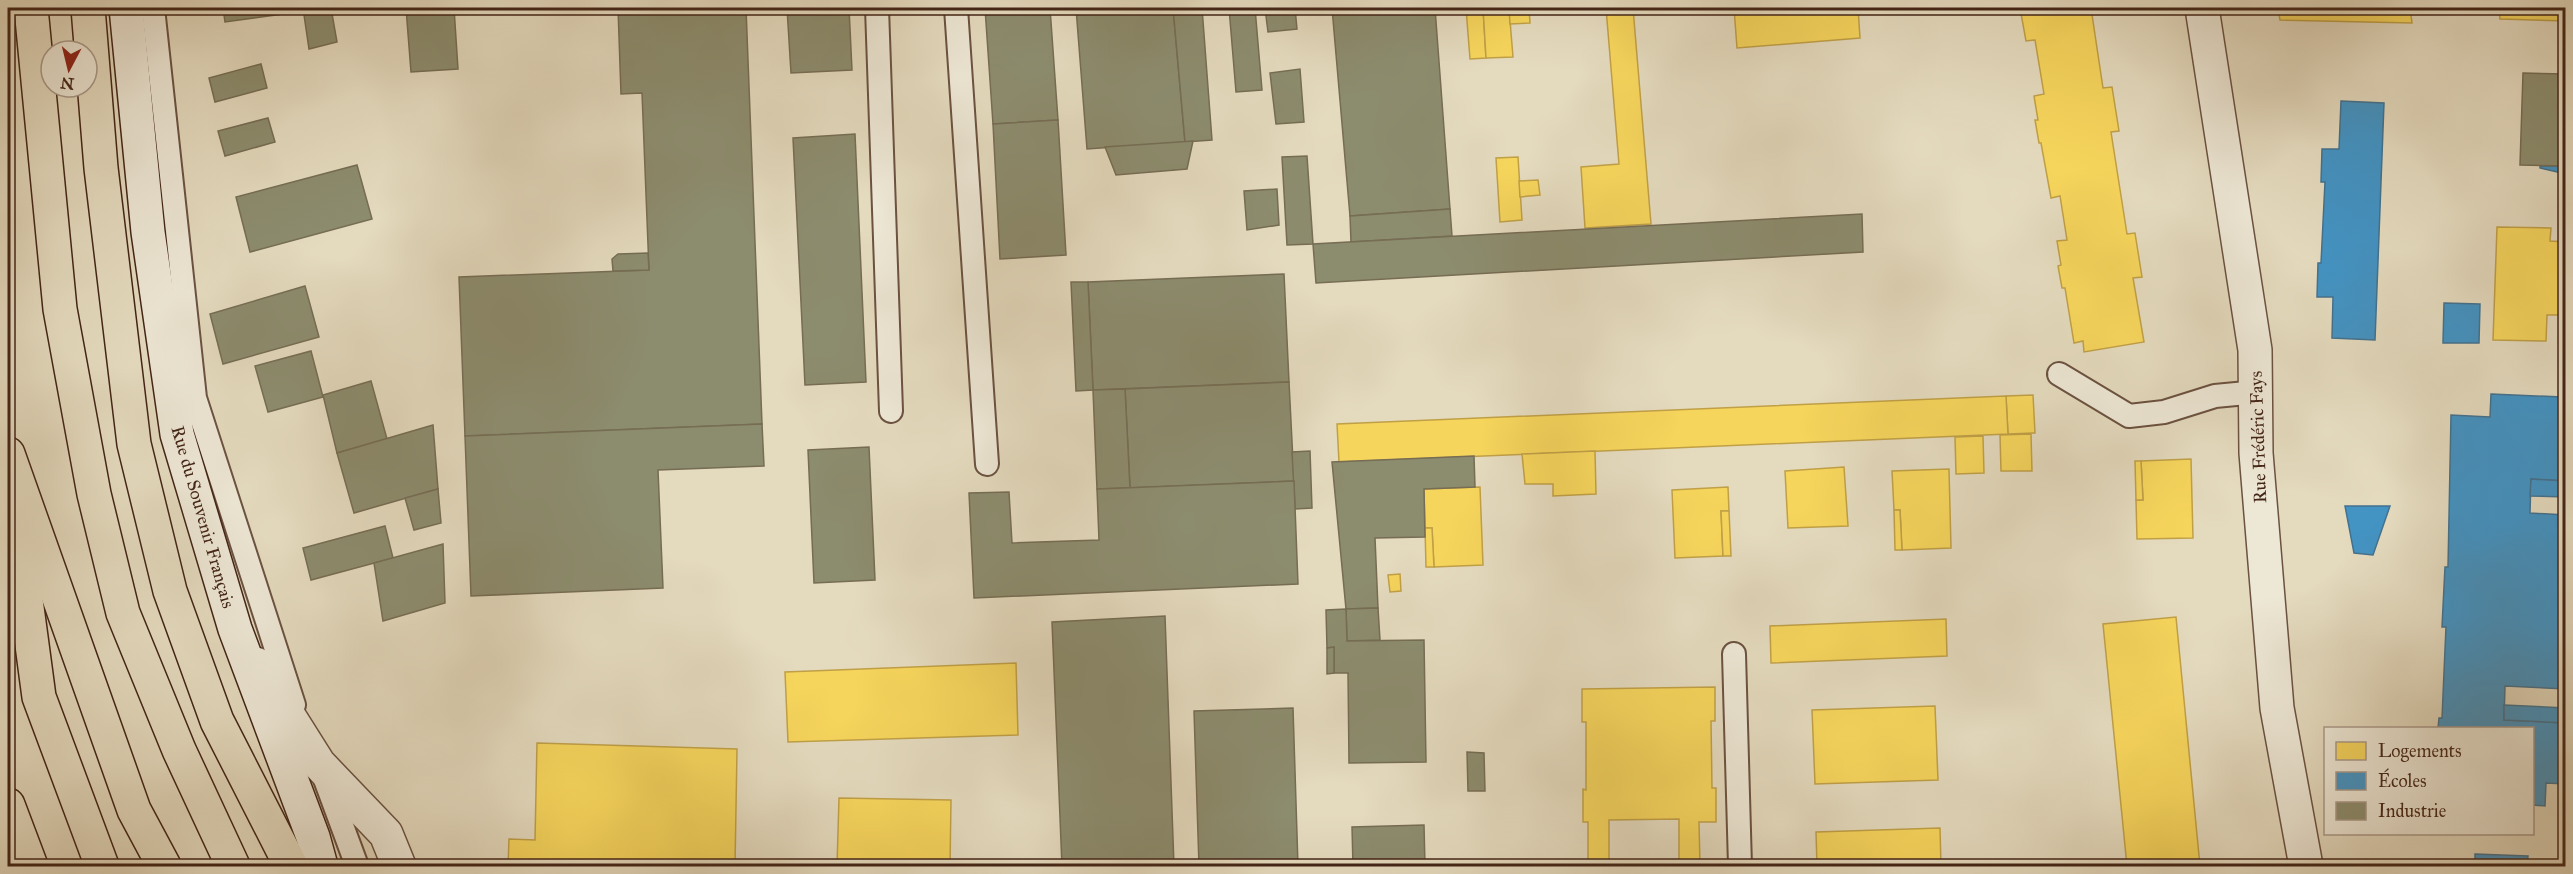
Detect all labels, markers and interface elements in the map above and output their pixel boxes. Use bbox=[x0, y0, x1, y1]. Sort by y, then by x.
north arrow bbox=[39, 39, 99, 99]
text: N bbox=[59, 73, 75, 94]
street label: Rue Frédéric Fays bbox=[2245, 371, 2271, 503]
street label: Rue du Souvenir Français bbox=[166, 423, 240, 611]
legend bbox=[2324, 727, 2534, 835]
text: Logements bbox=[2378, 740, 2462, 763]
text: Écoles bbox=[2378, 768, 2427, 792]
text: Industrie bbox=[2378, 800, 2446, 822]

